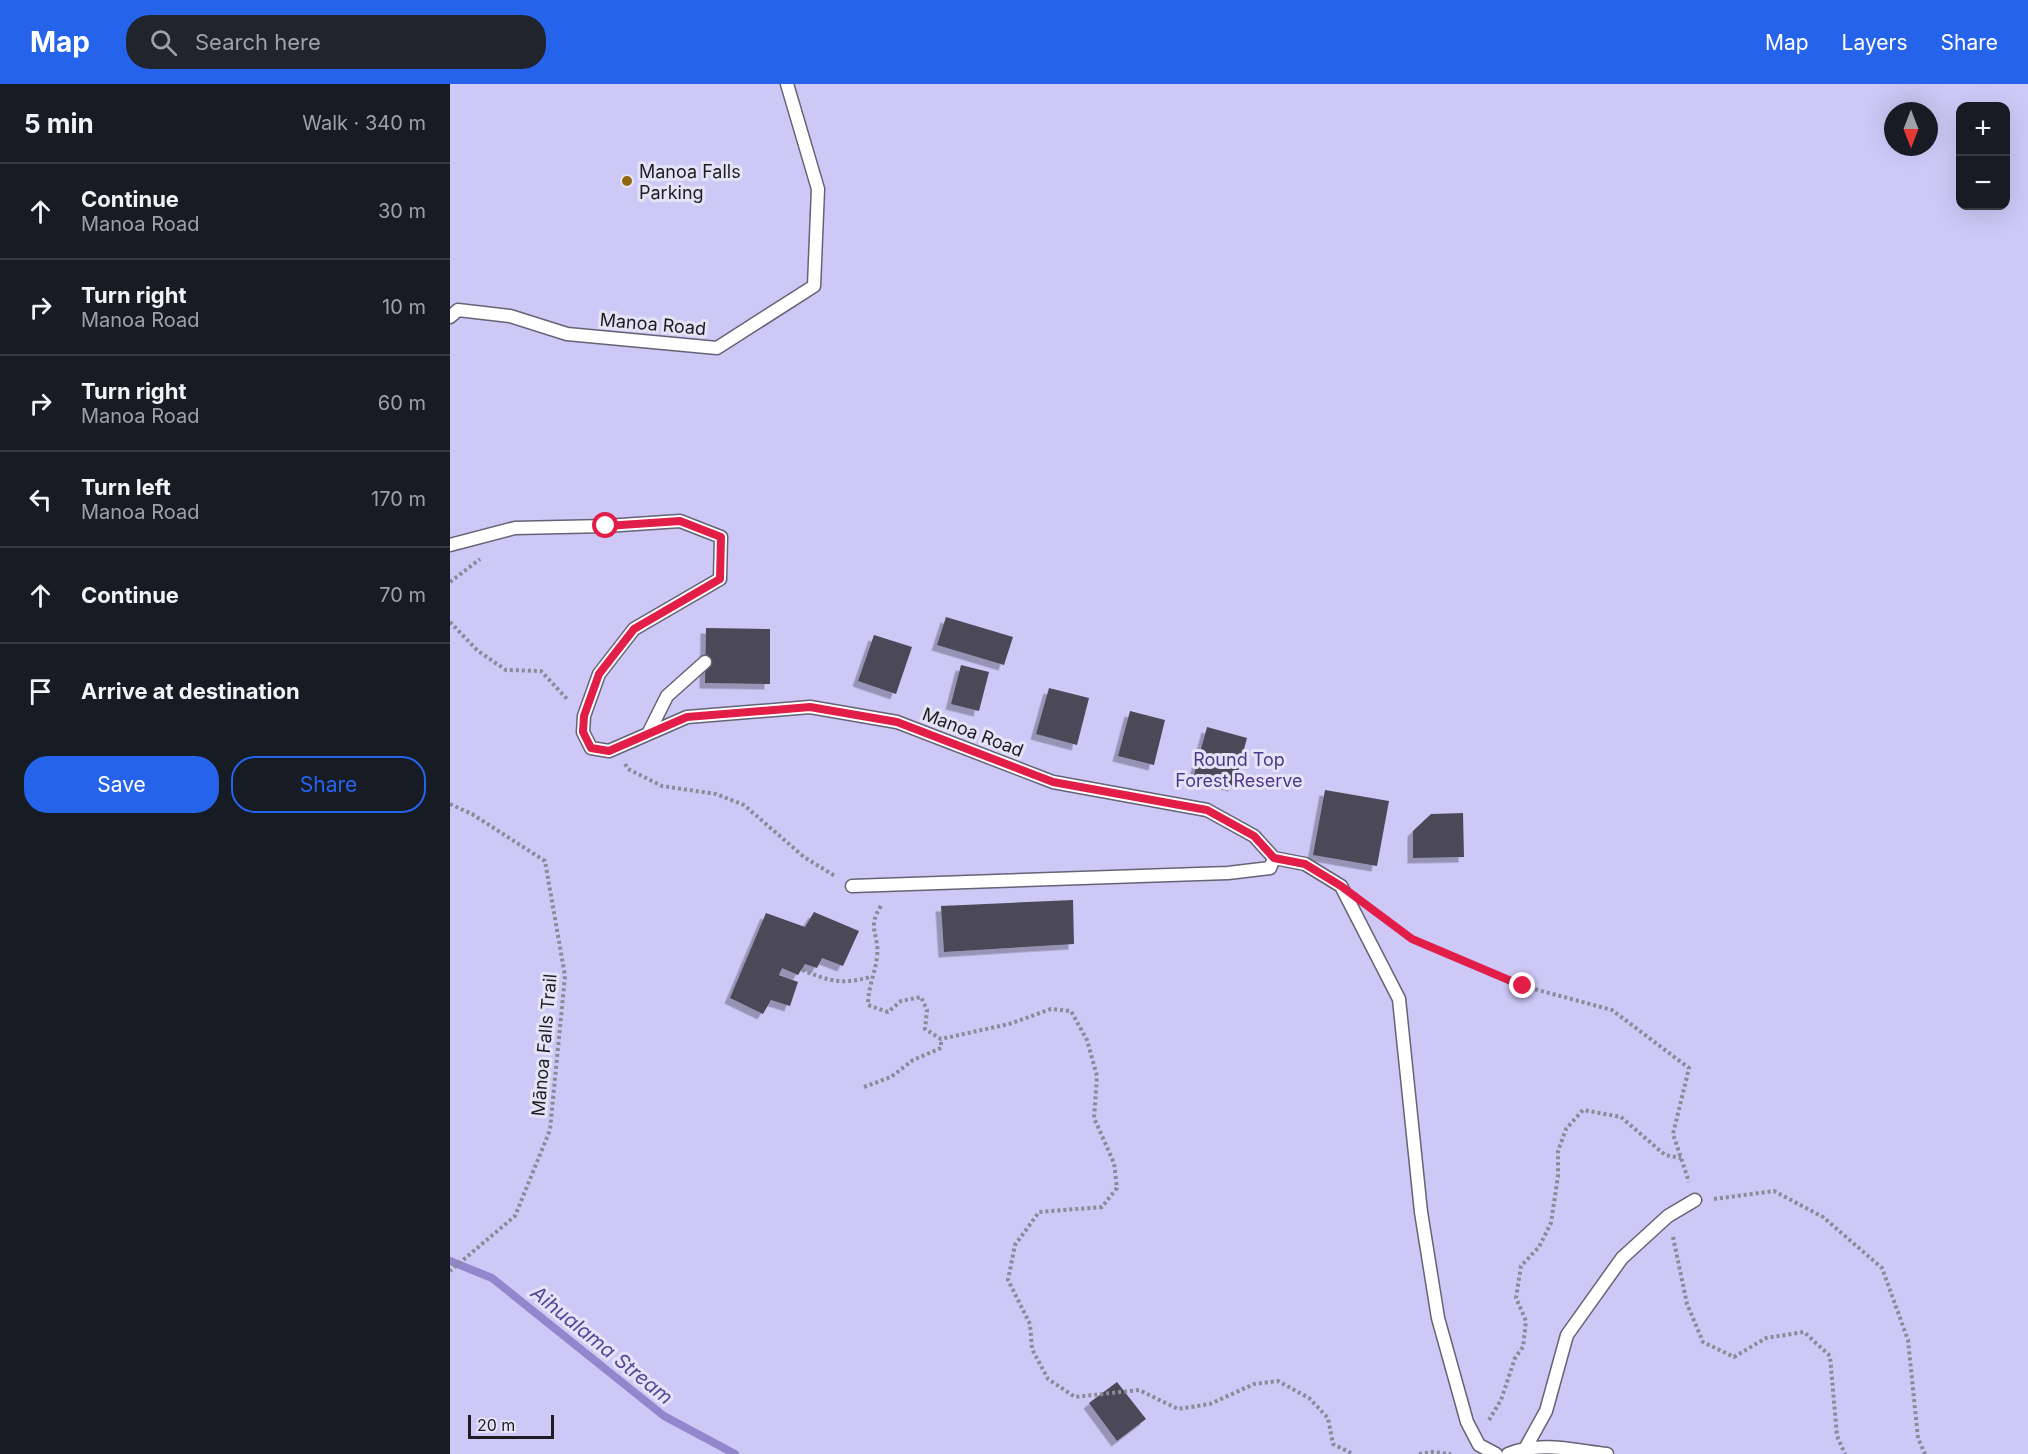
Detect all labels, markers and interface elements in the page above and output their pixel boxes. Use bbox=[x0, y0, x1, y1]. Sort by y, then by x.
search box bbox=[126, 15, 546, 69]
text: Map bbox=[30, 25, 90, 59]
icon: search bbox=[147, 26, 180, 59]
text: Search here bbox=[195, 29, 321, 55]
text: Map bbox=[1765, 30, 1809, 55]
text: Layers bbox=[1842, 30, 1908, 55]
text: Share bbox=[1941, 30, 1998, 55]
north arrow bbox=[1884, 102, 1938, 156]
map controls bbox=[1956, 102, 2010, 210]
button: + bbox=[1956, 102, 2010, 156]
text: 5 min bbox=[24, 108, 94, 139]
text: Walk · 340 m bbox=[302, 111, 426, 135]
button: − bbox=[1956, 156, 2010, 210]
place label: Manoa Falls Parking bbox=[639, 161, 741, 203]
marker: Manoa Falls Parking bbox=[620, 174, 634, 188]
text: Continue bbox=[81, 186, 179, 212]
icon: ahead bbox=[24, 195, 57, 228]
text: 30 m bbox=[378, 199, 426, 223]
text: Manoa Road bbox=[81, 212, 199, 236]
text: Turn right bbox=[81, 282, 187, 308]
icon: right bbox=[24, 291, 57, 324]
text: 10 m bbox=[382, 295, 426, 319]
text: Manoa Road bbox=[81, 308, 199, 332]
street label: Manoa Road bbox=[599, 309, 707, 339]
text: Turn right bbox=[81, 378, 187, 404]
icon: right bbox=[24, 387, 57, 420]
text: 60 m bbox=[378, 391, 426, 415]
text: Manoa Road bbox=[81, 404, 199, 428]
text: Turn left bbox=[81, 474, 171, 500]
icon: left bbox=[24, 483, 57, 516]
text: 170 m bbox=[371, 487, 426, 511]
text: Manoa Road bbox=[81, 500, 199, 524]
route start bbox=[592, 512, 618, 538]
icon: ahead bbox=[24, 579, 57, 612]
text: Continue bbox=[81, 582, 179, 608]
text: 70 m bbox=[379, 583, 426, 607]
icon: arrive bbox=[24, 675, 57, 708]
text: Arrive at destination bbox=[81, 678, 300, 704]
street label: Manoa Road bbox=[919, 703, 1027, 761]
park label: Round Top Forest Reserve bbox=[1175, 749, 1303, 791]
button: Save bbox=[24, 756, 219, 813]
button: Share bbox=[231, 756, 426, 813]
route end bbox=[1509, 972, 1535, 998]
street label: Mānoa Falls Trail bbox=[527, 973, 561, 1117]
water label: Aihualama Stream bbox=[526, 1280, 678, 1409]
scale bar bbox=[468, 1412, 554, 1440]
text: 20 m bbox=[477, 1415, 515, 1435]

